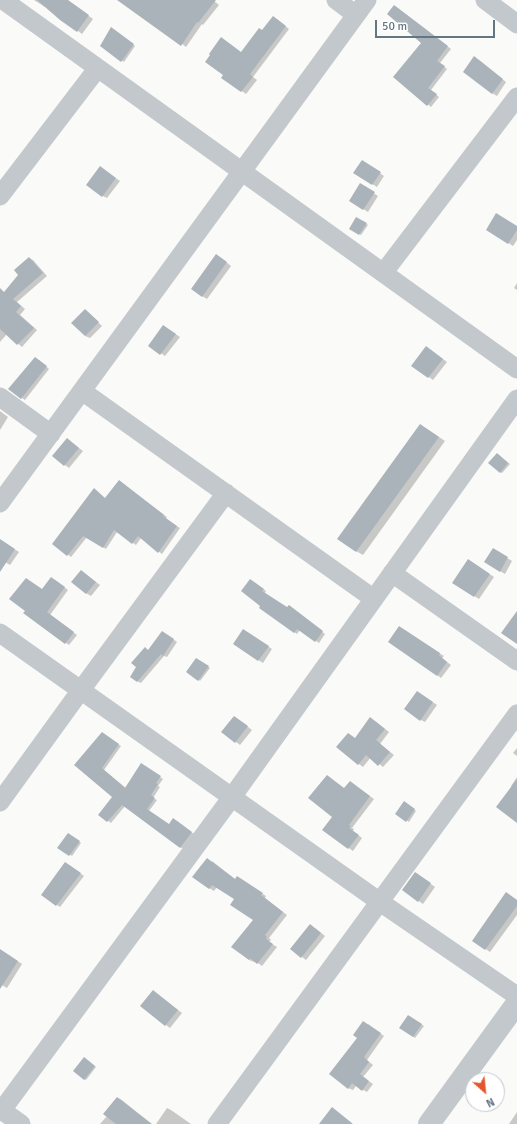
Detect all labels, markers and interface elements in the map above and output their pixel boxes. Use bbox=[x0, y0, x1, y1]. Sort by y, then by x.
scale bar bbox=[377, 12, 497, 38]
text: 50 m bbox=[382, 19, 407, 34]
north arrow bbox=[465, 1072, 505, 1112]
text: N bbox=[484, 1095, 497, 1110]

